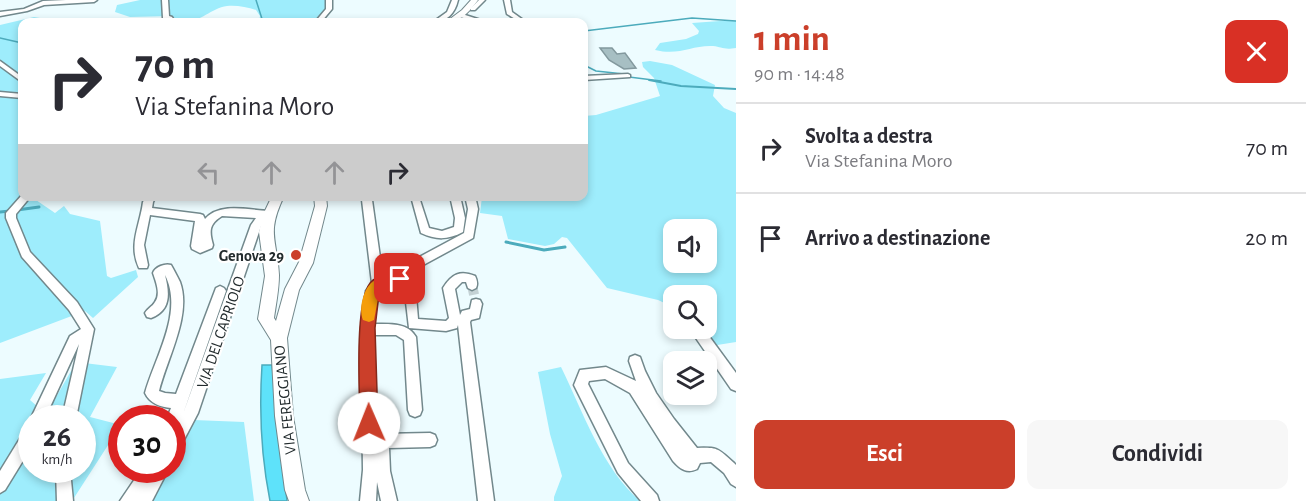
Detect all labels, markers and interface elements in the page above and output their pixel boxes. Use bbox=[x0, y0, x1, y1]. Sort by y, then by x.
button: close bbox=[1225, 20, 1288, 83]
text: 1 min bbox=[754, 21, 830, 57]
icon: right bbox=[36, 42, 114, 120]
text: 70 m bbox=[135, 44, 215, 86]
text: 90 m · 14:48 bbox=[754, 64, 845, 84]
text: Via Stefanina Moro bbox=[135, 93, 334, 120]
text: Svolta a destra bbox=[805, 125, 933, 147]
icon: right bbox=[754, 132, 787, 165]
text: 70 m bbox=[1246, 137, 1288, 159]
text: Via Stefanina Moro bbox=[805, 151, 953, 171]
icon: left bbox=[192, 156, 225, 189]
icon: ahead bbox=[255, 156, 288, 189]
icon: ahead bbox=[318, 156, 351, 189]
icon: right bbox=[381, 156, 414, 189]
map controls bbox=[663, 219, 717, 405]
button: sound bbox=[663, 219, 717, 273]
icon: arrive bbox=[754, 222, 787, 255]
text: Arrivo a destinazione bbox=[805, 227, 990, 249]
text: 20 m bbox=[1245, 227, 1288, 249]
place label: Genova 29 bbox=[219, 248, 284, 264]
marker: Genova 29 bbox=[289, 248, 303, 262]
pin bbox=[374, 253, 425, 304]
icon: arrive bbox=[383, 262, 416, 295]
street label: VIA DEL CAPRIOLO bbox=[194, 274, 248, 391]
button: search bbox=[663, 285, 717, 339]
street label: VIA FEREGGIANO bbox=[271, 344, 299, 455]
button: layers bbox=[663, 351, 717, 405]
position arrow bbox=[337, 391, 401, 455]
speed limit sign: 30 bbox=[108, 405, 186, 483]
button: Esci bbox=[754, 420, 1015, 489]
button: Condividi bbox=[1027, 420, 1288, 489]
text: 26 bbox=[43, 422, 71, 452]
text: km/h bbox=[42, 452, 72, 467]

